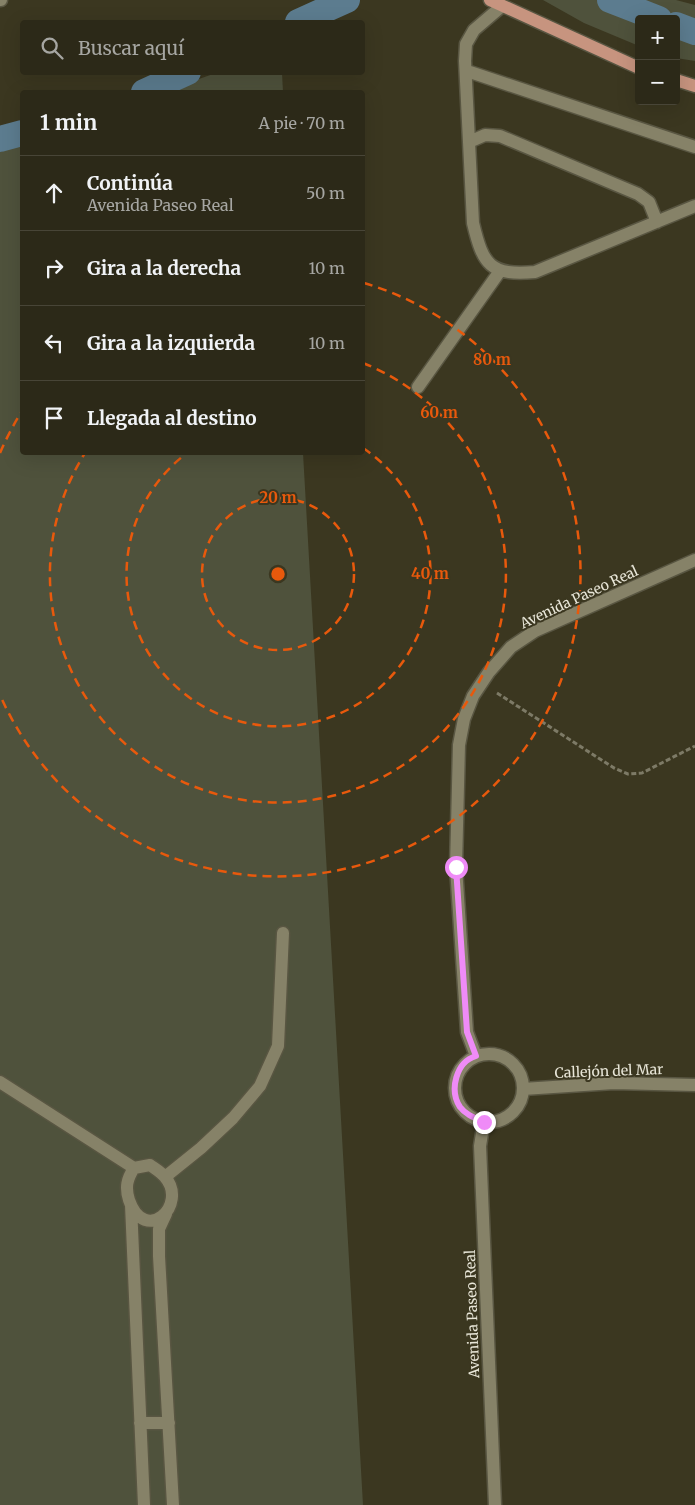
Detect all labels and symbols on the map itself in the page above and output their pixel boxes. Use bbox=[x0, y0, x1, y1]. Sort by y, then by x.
text: 80 m bbox=[473, 350, 511, 369]
text: 60 m bbox=[420, 403, 458, 422]
text: 20 m bbox=[259, 488, 297, 507]
street label: Avenida Paseo Real bbox=[516, 561, 642, 633]
text: 40 m bbox=[411, 564, 449, 583]
centre of rings bbox=[269, 565, 287, 583]
route start bbox=[445, 856, 468, 879]
street label: Callejón del Mar bbox=[554, 1060, 664, 1082]
route end bbox=[473, 1111, 496, 1134]
street label: Avenida Paseo Real bbox=[461, 1249, 483, 1379]

